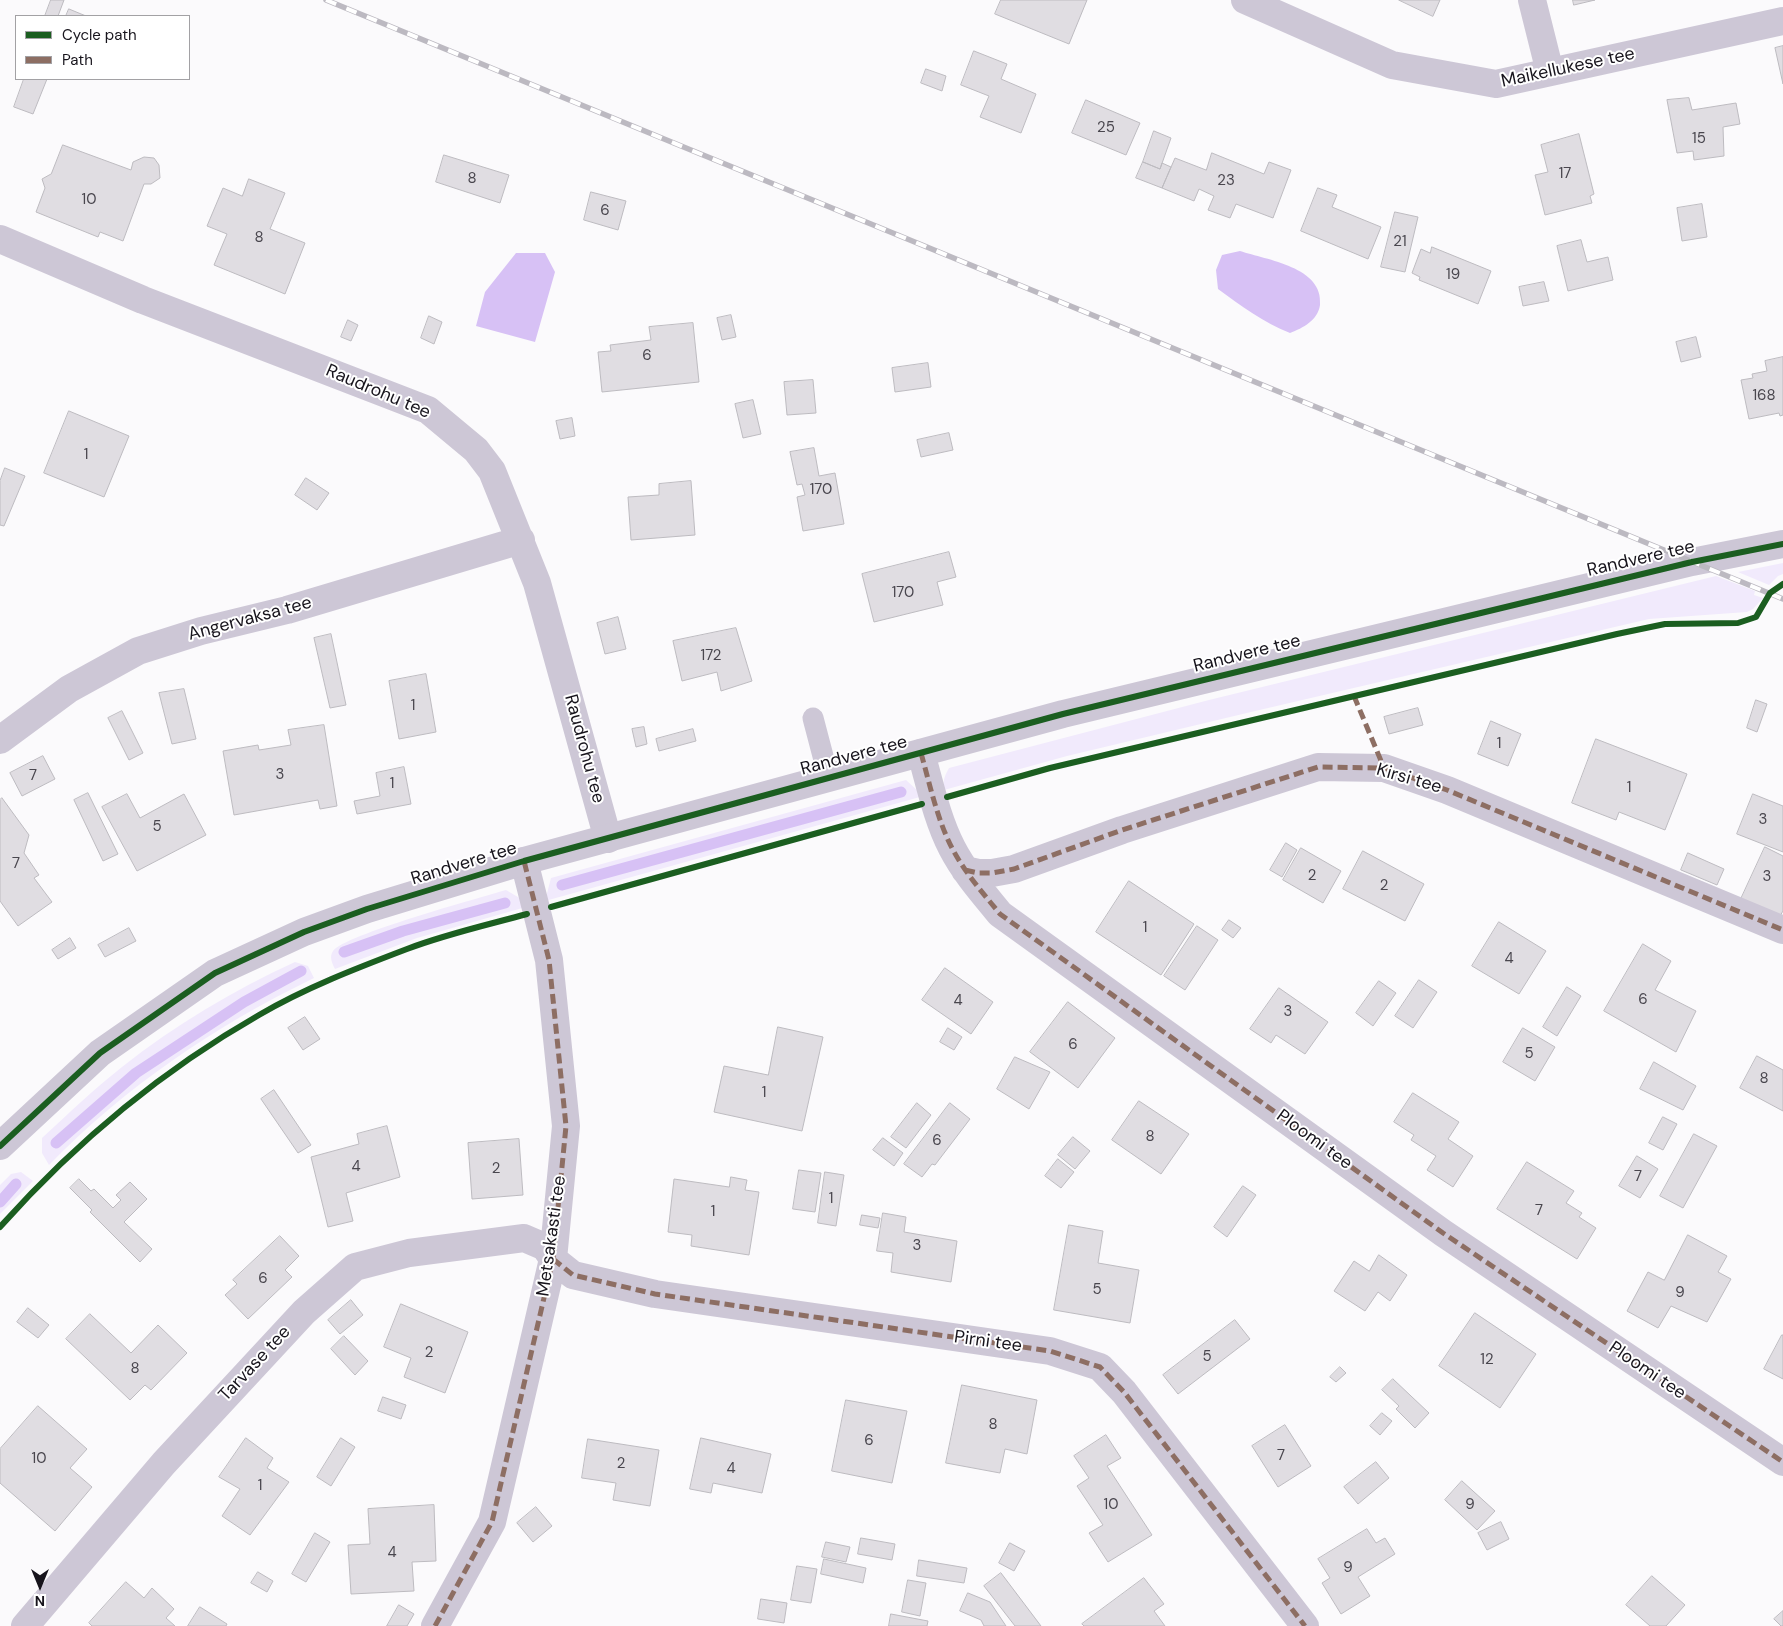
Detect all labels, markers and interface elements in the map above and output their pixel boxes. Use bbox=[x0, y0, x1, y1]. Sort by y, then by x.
legend bbox=[15, 15, 190, 80]
text: Cycle path bbox=[62, 25, 137, 45]
street label: Maikellukese tee bbox=[1499, 43, 1637, 93]
text: Path bbox=[62, 50, 93, 70]
house number: 25 bbox=[1097, 119, 1115, 137]
house number: 15 bbox=[1692, 130, 1706, 148]
house number: 17 bbox=[1559, 165, 1571, 183]
house number: 8 bbox=[467, 170, 477, 188]
house number: 23 bbox=[1217, 172, 1235, 190]
house number: 10 bbox=[82, 191, 96, 209]
house number: 6 bbox=[600, 202, 610, 220]
house number: 8 bbox=[254, 229, 264, 247]
house number: 21 bbox=[1393, 233, 1407, 251]
house number: 19 bbox=[1446, 266, 1460, 284]
house number: 6 bbox=[642, 347, 652, 365]
street label: Raudrohu tee bbox=[322, 360, 434, 424]
house number: 168 bbox=[1752, 387, 1776, 405]
house number: 1 bbox=[84, 446, 88, 464]
house number: 170 bbox=[810, 481, 832, 499]
street label: Randvere tee bbox=[1585, 536, 1697, 582]
house number: 170 bbox=[892, 584, 914, 602]
street label: Angervaksa tee bbox=[186, 592, 314, 646]
street label: Randvere tee bbox=[1191, 630, 1303, 678]
house number: 172 bbox=[701, 647, 721, 665]
street label: Raudrohu tee bbox=[559, 692, 609, 806]
house number: 1 bbox=[411, 697, 415, 715]
street label: Randvere tee bbox=[798, 731, 910, 781]
house number: 1 bbox=[1497, 735, 1501, 753]
street label: Kirsi tee bbox=[1374, 759, 1444, 799]
house number: 3 bbox=[276, 766, 284, 784]
house number: 7 bbox=[29, 767, 37, 785]
house number: 1 bbox=[390, 775, 394, 793]
house number: 1 bbox=[1627, 779, 1631, 797]
house number: 3 bbox=[1759, 811, 1767, 829]
house number: 5 bbox=[152, 818, 162, 836]
street label: Randvere tee bbox=[408, 838, 520, 890]
house number: 7 bbox=[12, 855, 20, 873]
house number: 2 bbox=[1308, 867, 1316, 885]
house number: 3 bbox=[1763, 868, 1771, 886]
house number: 2 bbox=[1380, 877, 1388, 895]
house number: 1 bbox=[1143, 919, 1147, 937]
house number: 4 bbox=[1504, 950, 1514, 968]
house number: 6 bbox=[1638, 991, 1648, 1009]
house number: 4 bbox=[953, 992, 963, 1010]
house number: 3 bbox=[1284, 1003, 1292, 1021]
house number: 6 bbox=[1068, 1036, 1078, 1054]
house number: 5 bbox=[1524, 1045, 1534, 1063]
house number: 8 bbox=[1759, 1070, 1769, 1088]
house number: 1 bbox=[762, 1084, 766, 1102]
street label: Ploomi tee bbox=[1272, 1105, 1356, 1175]
house number: 8 bbox=[1145, 1128, 1155, 1146]
house number: 6 bbox=[932, 1132, 942, 1150]
house number: 4 bbox=[351, 1158, 361, 1176]
house number: 2 bbox=[492, 1160, 500, 1178]
house number: 7 bbox=[1634, 1168, 1642, 1186]
street label: Metsakasti tee bbox=[533, 1174, 571, 1298]
house number: 1 bbox=[829, 1190, 833, 1208]
house number: 7 bbox=[1535, 1202, 1543, 1220]
house number: 1 bbox=[711, 1203, 715, 1221]
house number: 3 bbox=[913, 1237, 921, 1255]
house number: 6 bbox=[258, 1270, 268, 1288]
house number: 5 bbox=[1092, 1281, 1102, 1299]
house number: 9 bbox=[1675, 1284, 1685, 1302]
street label: Tarvase tee bbox=[215, 1322, 295, 1406]
street label: Pirni tee bbox=[953, 1327, 1023, 1357]
street label: Ploomi tee bbox=[1604, 1337, 1690, 1405]
house number: 2 bbox=[425, 1344, 433, 1362]
house number: 5 bbox=[1202, 1348, 1212, 1366]
house number: 12 bbox=[1480, 1351, 1494, 1369]
house number: 8 bbox=[130, 1360, 140, 1378]
house number: 8 bbox=[988, 1416, 998, 1434]
house number: 6 bbox=[864, 1432, 874, 1450]
house number: 7 bbox=[1277, 1447, 1285, 1465]
house number: 10 bbox=[32, 1450, 46, 1468]
house number: 2 bbox=[617, 1455, 625, 1473]
house number: 4 bbox=[726, 1460, 736, 1478]
house number: 1 bbox=[258, 1477, 262, 1495]
house number: 10 bbox=[1104, 1496, 1118, 1514]
house number: 9 bbox=[1465, 1496, 1475, 1514]
house number: 4 bbox=[387, 1544, 397, 1562]
house number: 9 bbox=[1343, 1559, 1353, 1577]
north arrow bbox=[15, 1561, 65, 1611]
text: N bbox=[35, 1592, 45, 1610]

